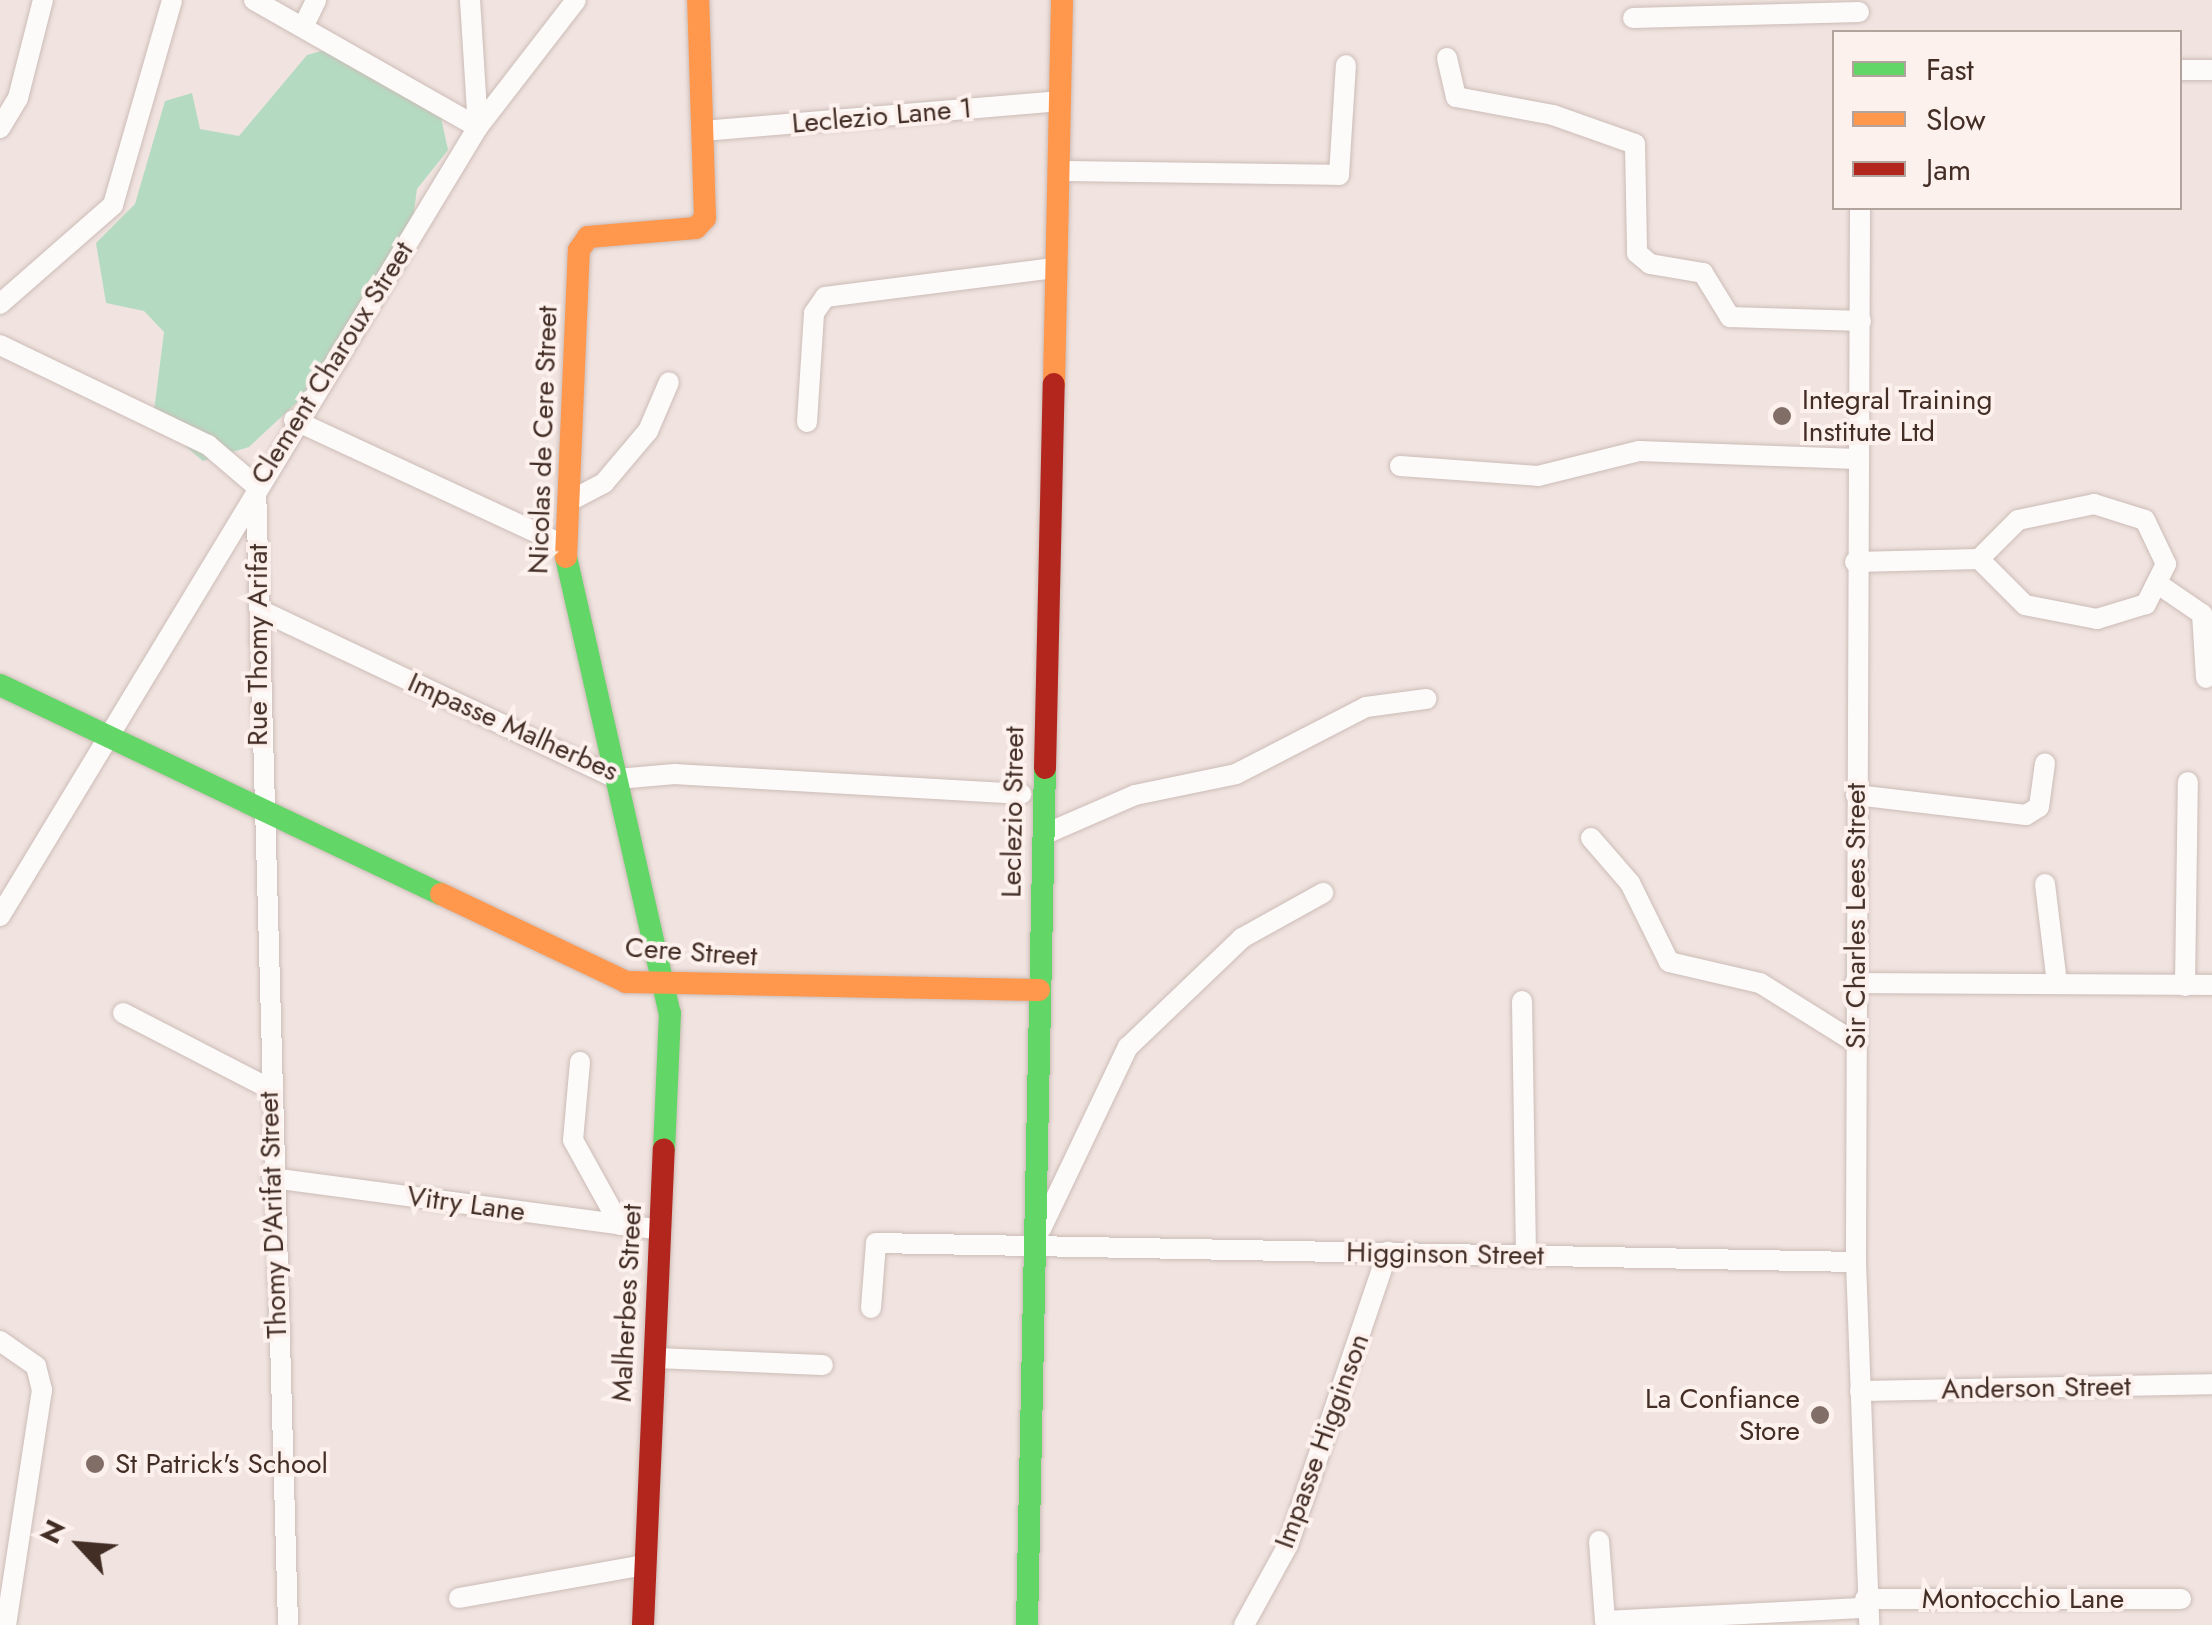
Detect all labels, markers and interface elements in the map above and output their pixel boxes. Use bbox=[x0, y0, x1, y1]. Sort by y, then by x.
legend bbox=[1832, 30, 2182, 210]
text: Fast bbox=[1926, 48, 1974, 91]
street label: Leclezio Lane 1 bbox=[790, 91, 974, 141]
text: Slow bbox=[1926, 98, 1986, 141]
text: Jam bbox=[1926, 148, 1971, 191]
street label: Clement Charoux Street bbox=[244, 236, 420, 490]
street label: Nicolas de Cere Street bbox=[522, 305, 564, 575]
place label: Integral Training Institute Ltd bbox=[1802, 383, 1992, 449]
marker: Integral Training Institute Ltd bbox=[1771, 405, 1793, 427]
street label: Rue Thomy Arifat bbox=[241, 544, 275, 746]
street label: Impasse Malherbes bbox=[403, 666, 623, 788]
street label: Leclezio Street bbox=[995, 726, 1031, 898]
street label: Sir Charles Lees Street bbox=[1839, 783, 1873, 1049]
street label: Cere Street bbox=[624, 931, 758, 973]
street label: Thomy D'Arifat Street bbox=[252, 1091, 294, 1339]
street label: Vitry Lane bbox=[405, 1179, 527, 1229]
street label: Malherbes Street bbox=[605, 1203, 649, 1403]
street label: Higginson Street bbox=[1346, 1235, 1544, 1273]
street label: Impasse Higginson bbox=[1268, 1329, 1376, 1553]
street label: Anderson Street bbox=[1941, 1370, 2131, 1406]
place label: La Confiance Store bbox=[1645, 1382, 1800, 1448]
marker: La Confiance Store bbox=[1809, 1404, 1831, 1426]
place label: St Patrick's School bbox=[115, 1447, 328, 1481]
marker: St Patrick's School bbox=[84, 1453, 106, 1475]
north arrow bbox=[30, 1495, 130, 1595]
text: N bbox=[29, 1513, 76, 1551]
street label: Montocchio Lane bbox=[1922, 1582, 2124, 1616]

